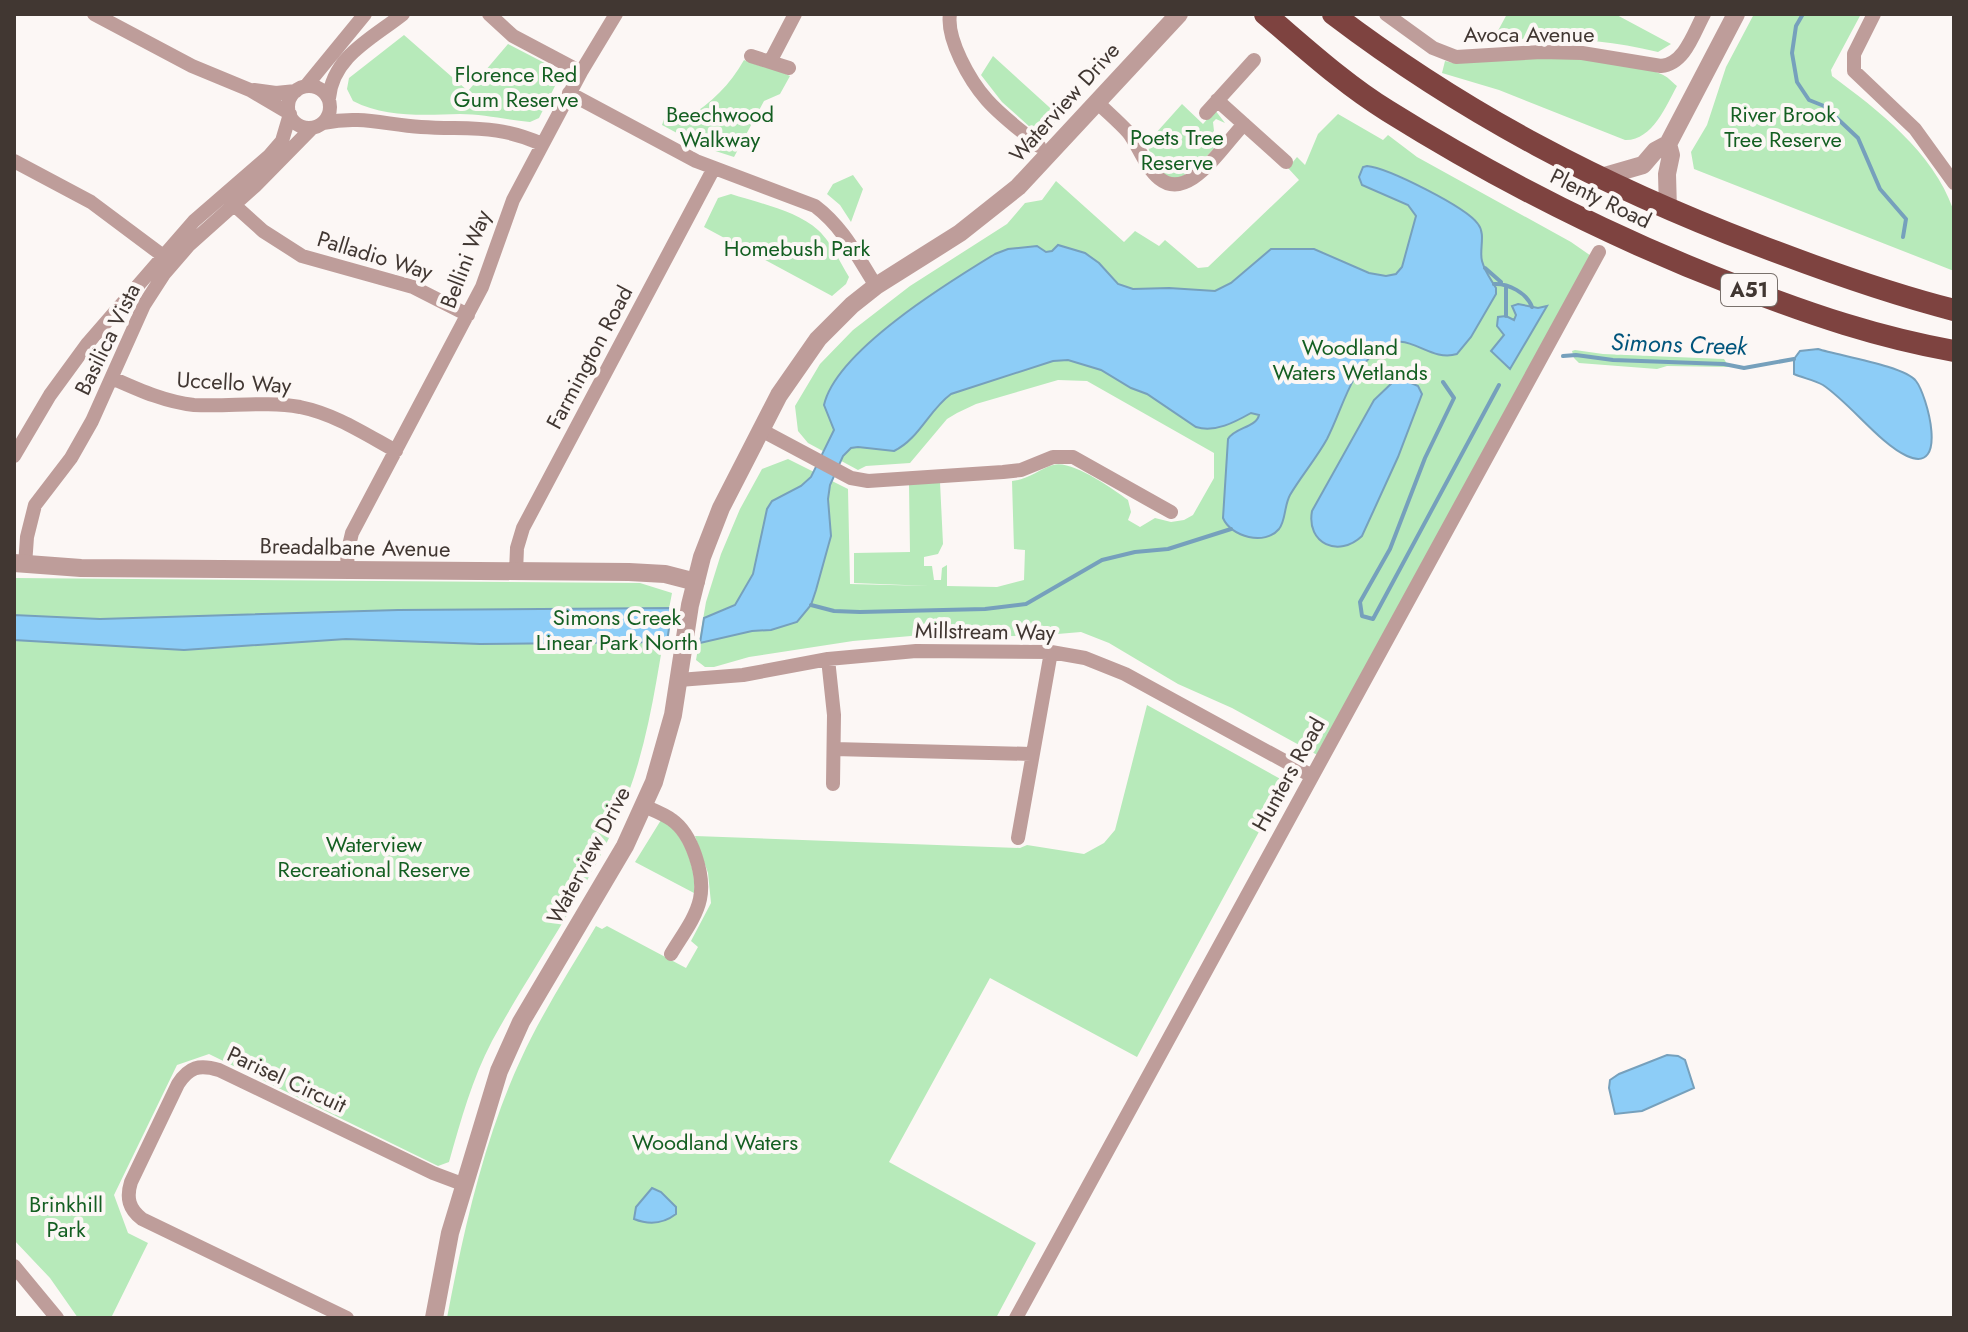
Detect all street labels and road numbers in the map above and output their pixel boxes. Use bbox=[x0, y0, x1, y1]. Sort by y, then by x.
street label: Avoca Avenue bbox=[1463, 18, 1595, 50]
street label: Waterview Drive bbox=[1001, 35, 1127, 169]
street label: Plenty Road bbox=[1545, 160, 1657, 236]
street label: Bellini Way bbox=[432, 205, 499, 313]
street label: Palladio Way bbox=[313, 222, 437, 288]
road number: A51 bbox=[1721, 274, 1777, 306]
street label: Basilica Vista bbox=[66, 278, 148, 400]
street label: Farmington Road bbox=[538, 280, 640, 434]
street label: Uccello Way bbox=[176, 363, 292, 401]
street label: Breadalbane Avenue bbox=[259, 529, 451, 565]
street label: Millstream Way bbox=[915, 614, 1056, 648]
street label: Hunters Road bbox=[1243, 711, 1333, 837]
street label: Waterview Drive bbox=[538, 780, 638, 930]
street label: Parisel Circuit bbox=[222, 1037, 352, 1121]

